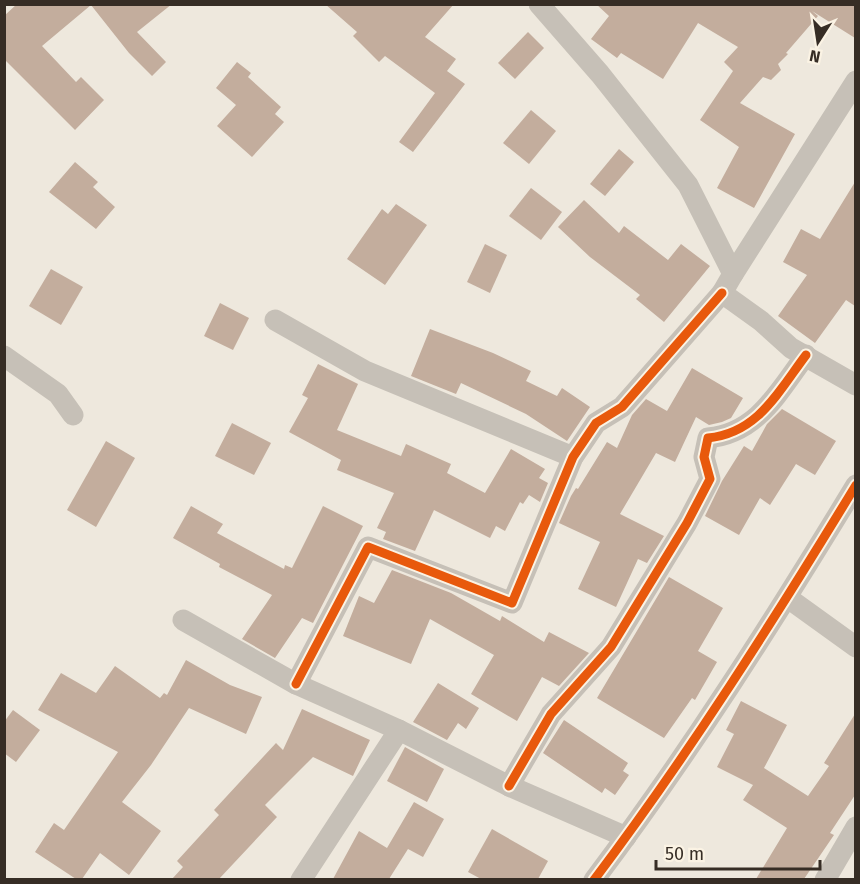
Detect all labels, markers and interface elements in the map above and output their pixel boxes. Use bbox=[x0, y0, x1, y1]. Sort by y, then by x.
north arrow bbox=[788, 12, 848, 72]
text: N bbox=[808, 46, 822, 67]
scale bar bbox=[656, 833, 820, 871]
text: 50 m bbox=[665, 843, 704, 865]

